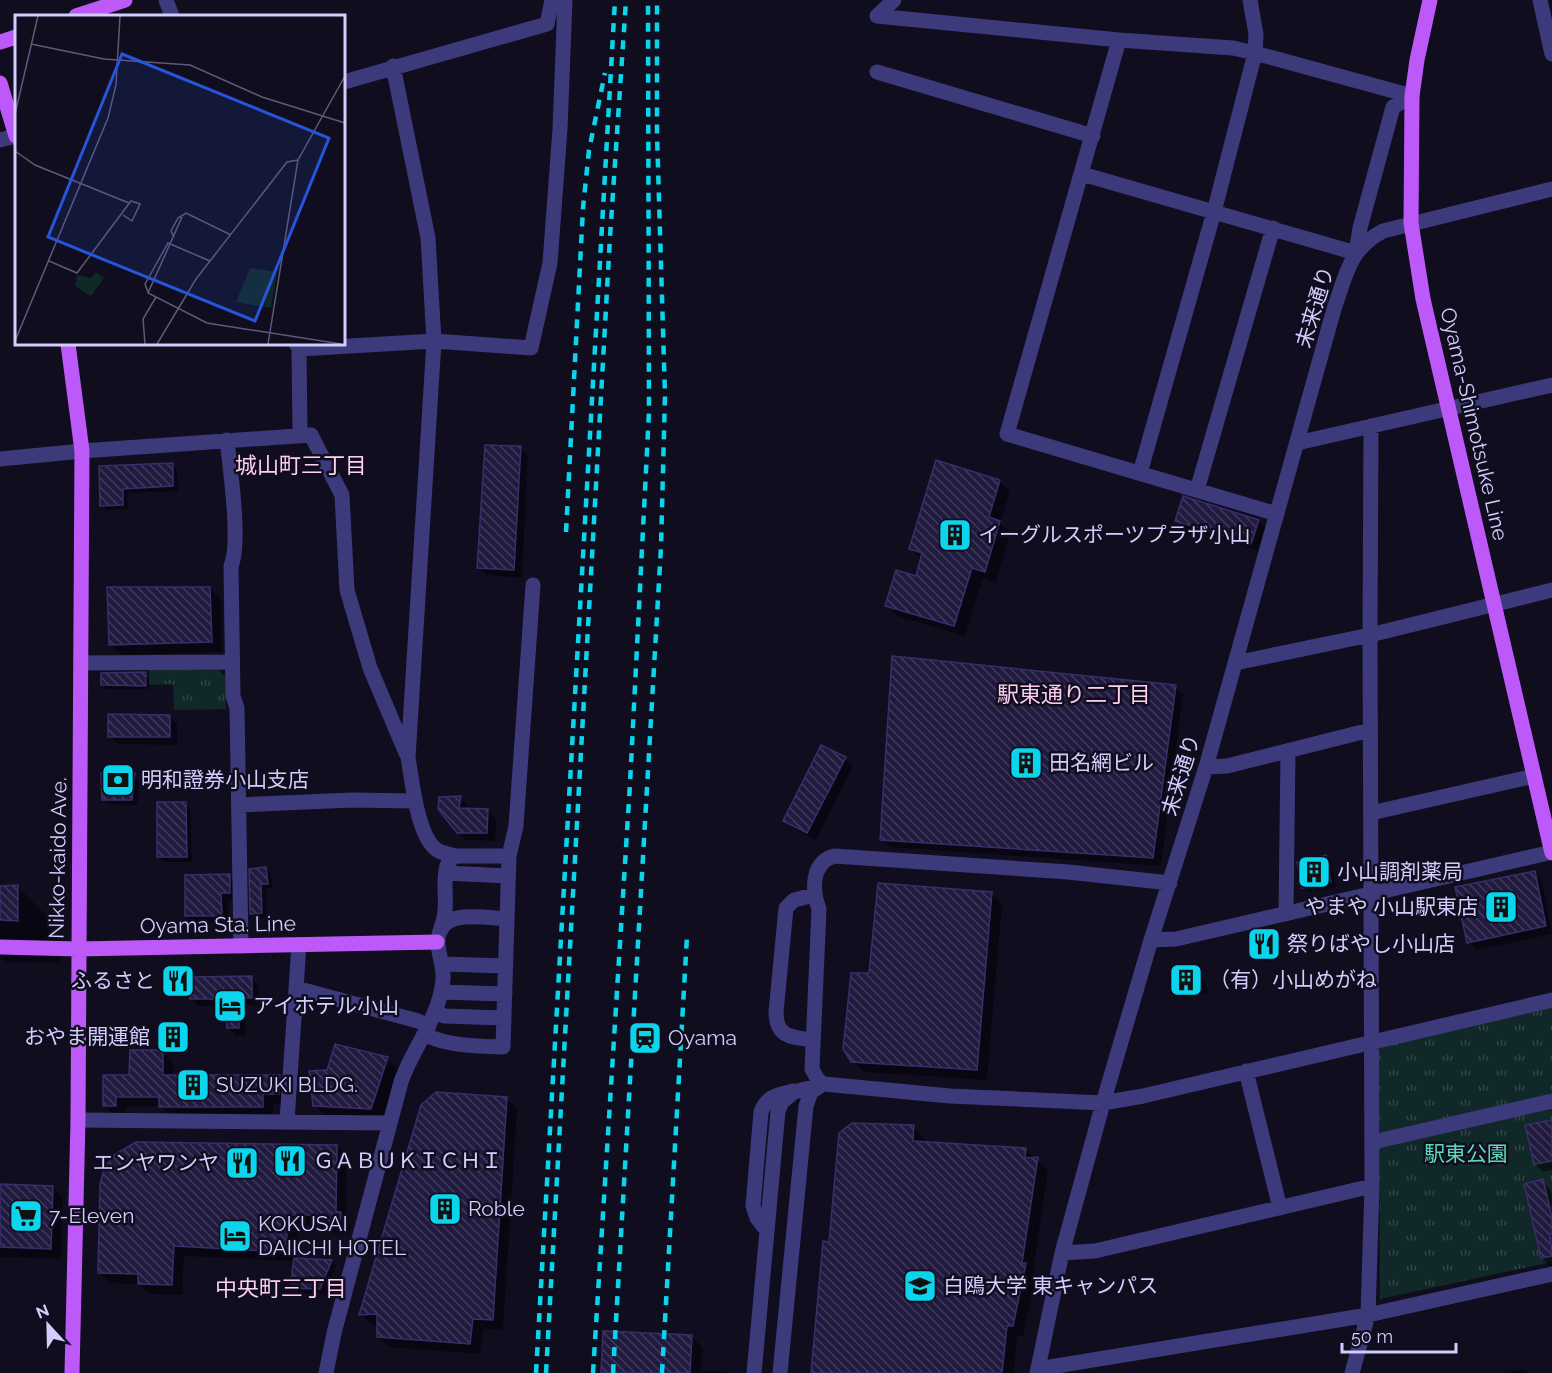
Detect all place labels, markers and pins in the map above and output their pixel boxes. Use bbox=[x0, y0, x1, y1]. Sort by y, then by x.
building icon: イーグルスポーツプラザ小山 bbox=[937, 517, 973, 553]
place label: イーグルスポーツプラザ小山 bbox=[978, 522, 1251, 547]
building icon: 田名網ビル bbox=[1008, 745, 1044, 781]
place label: 田名網ビル bbox=[1049, 750, 1154, 775]
bank icon: 明和證券小山支店 bbox=[100, 762, 136, 798]
place label: 明和證券小山支店 bbox=[141, 767, 309, 792]
building icon: 小山調剤薬局 bbox=[1296, 854, 1332, 890]
place label: 小山調剤薬局 bbox=[1337, 859, 1463, 884]
building icon: やまや 小山駅東店 bbox=[1483, 889, 1519, 925]
place label: やまや 小山駅東店 bbox=[1305, 894, 1478, 919]
restaurant icon: 祭りばやし小山店 bbox=[1246, 926, 1282, 962]
place label: 祭りばやし小山店 bbox=[1287, 931, 1455, 956]
building icon: （有）小山めがね bbox=[1168, 962, 1204, 998]
restaurant icon: ふるさと bbox=[160, 963, 196, 999]
place label: （有）小山めがね bbox=[1209, 967, 1377, 992]
place label: ふるさと bbox=[71, 968, 155, 993]
hotel icon: アイホテル小山 bbox=[212, 988, 248, 1024]
place label: アイホテル小山 bbox=[253, 993, 399, 1018]
building icon: おやま開運館 bbox=[155, 1019, 191, 1055]
station icon: Oyama bbox=[627, 1020, 663, 1056]
place label: おやま開運館 bbox=[24, 1024, 150, 1049]
place label: Oyama bbox=[668, 1025, 737, 1050]
building icon: SUZUKI BLDG. bbox=[175, 1067, 211, 1103]
place label: SUZUKI BLDG. bbox=[216, 1072, 358, 1097]
restaurant icon: ＧＡＢＵＫＩＣＨＩ bbox=[272, 1143, 308, 1179]
restaurant icon: エンヤワンヤ bbox=[224, 1145, 260, 1181]
place label: ＧＡＢＵＫＩＣＨＩ bbox=[313, 1148, 502, 1173]
place label: エンヤワンヤ bbox=[93, 1150, 219, 1175]
building icon: Roble bbox=[427, 1191, 463, 1227]
place label: Roble bbox=[468, 1196, 525, 1221]
supermarket icon: 7-Eleven bbox=[8, 1198, 44, 1234]
place label: 7-Eleven bbox=[49, 1203, 134, 1228]
place label: KOKUSAI DAIICHI HOTEL bbox=[258, 1211, 406, 1260]
hotel icon: KOKUSAI DAIICHI HOTEL bbox=[217, 1218, 253, 1254]
school or university icon: 白鴎大学 東キャンパス bbox=[902, 1268, 938, 1304]
place label: 白鴎大学 東キャンパス bbox=[943, 1273, 1158, 1298]

